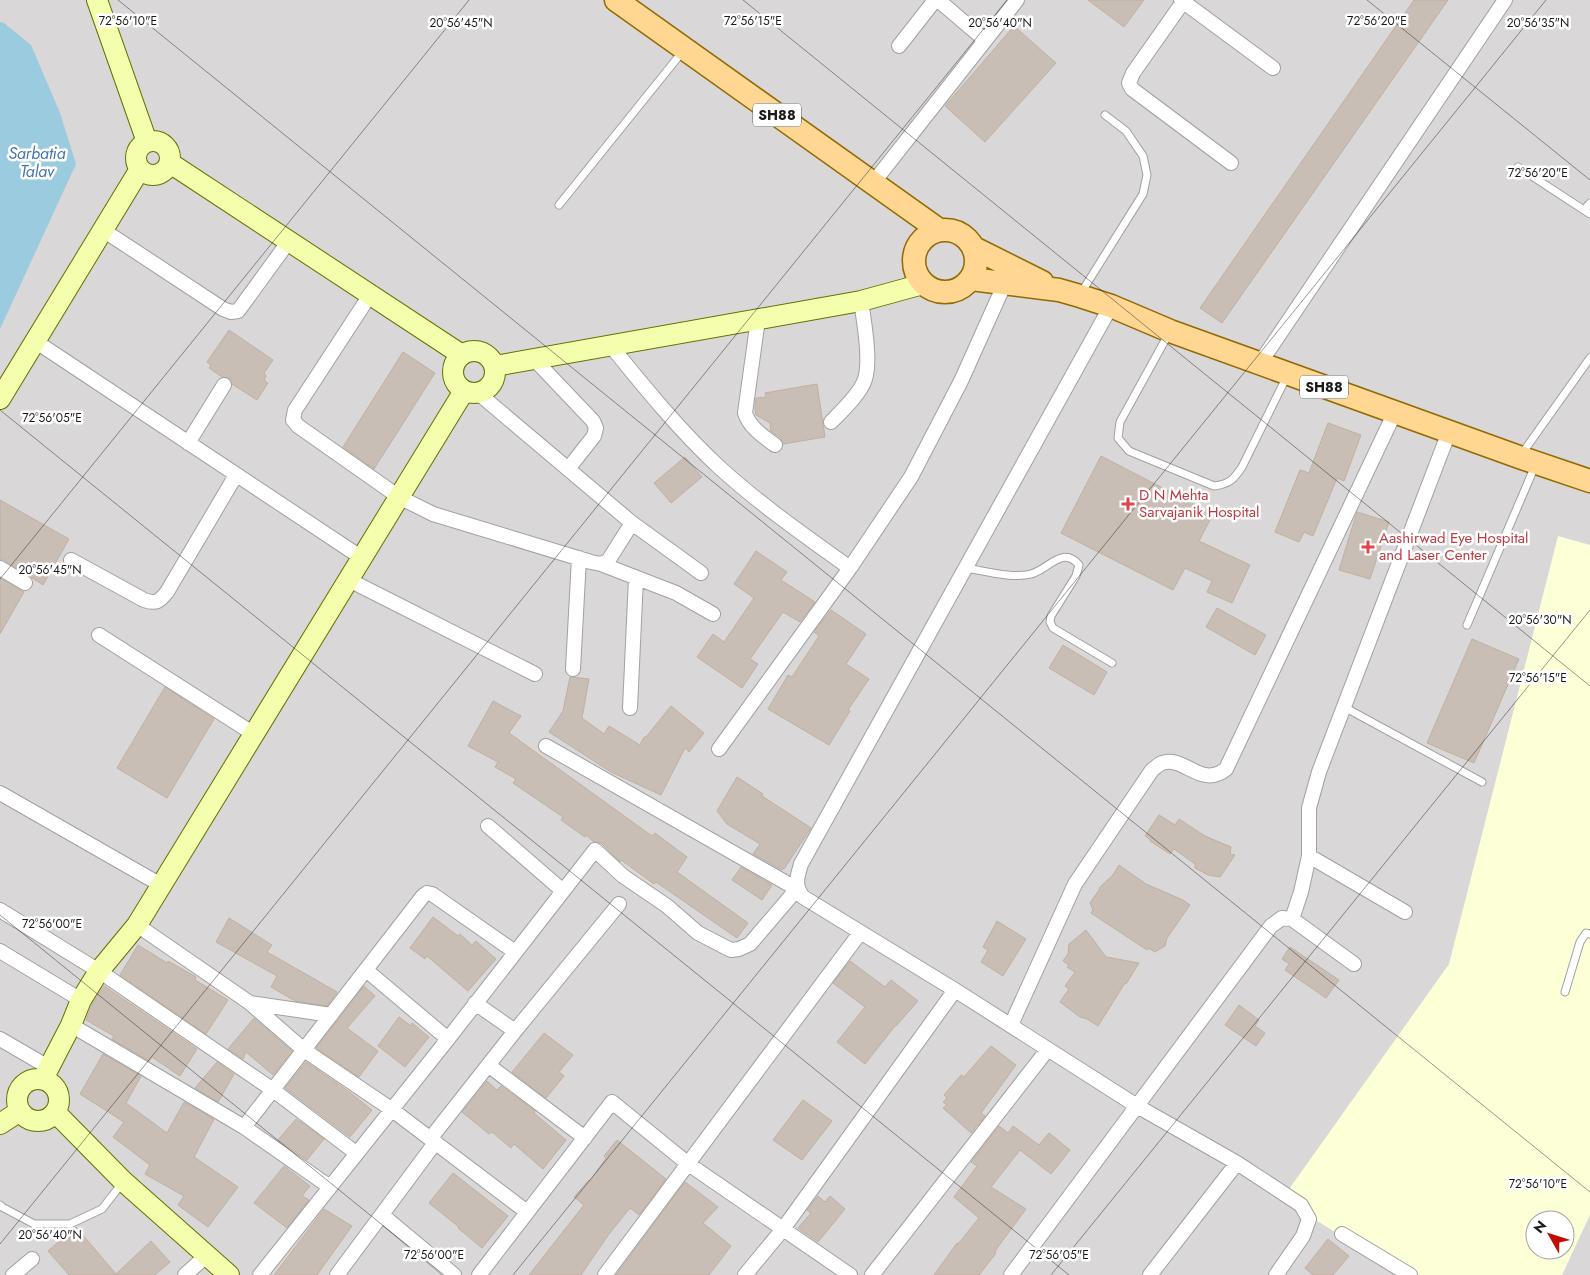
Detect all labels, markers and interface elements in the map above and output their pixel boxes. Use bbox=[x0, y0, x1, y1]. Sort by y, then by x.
text: 72°56'10"E bbox=[99, 12, 157, 30]
text: 72°56'15"E bbox=[724, 12, 782, 30]
text: 72°56'20"E bbox=[1347, 12, 1407, 30]
text: 20°56'45"N bbox=[429, 14, 493, 32]
text: 20°56'40"N bbox=[968, 14, 1032, 32]
text: 20°56'35"N bbox=[1507, 14, 1569, 32]
road number: SH88 bbox=[753, 104, 801, 126]
water label: Sarbatia Talav bbox=[9, 142, 66, 183]
text: 72°56'20"E bbox=[1508, 164, 1568, 182]
road number: SH88 bbox=[1300, 376, 1348, 398]
text: 72°56'05"E bbox=[22, 409, 82, 427]
place label: D N Mehta Sarvajanik Hospital bbox=[1139, 484, 1259, 523]
marker: D N Mehta Sarvajanik Hospital bbox=[1121, 497, 1135, 511]
place label: Aashirwad Eye Hospital and Laser Center bbox=[1379, 527, 1529, 566]
marker: Aashirwad Eye Hospital and Laser Center bbox=[1361, 540, 1375, 554]
text: 20°56'45"N bbox=[18, 561, 82, 579]
text: 20°56'30"N bbox=[1508, 611, 1572, 629]
text: 72°56'15"E bbox=[1509, 669, 1567, 687]
text: 72°56'00"E bbox=[22, 915, 82, 933]
text: 72°56'10"E bbox=[1509, 1175, 1567, 1193]
north arrow bbox=[1525, 1210, 1575, 1260]
text: N bbox=[1529, 1216, 1551, 1237]
text: 20°56'40"N bbox=[18, 1226, 82, 1244]
text: 72°56'00"E bbox=[404, 1246, 464, 1264]
text: 72°56'05"E bbox=[1029, 1246, 1089, 1264]

